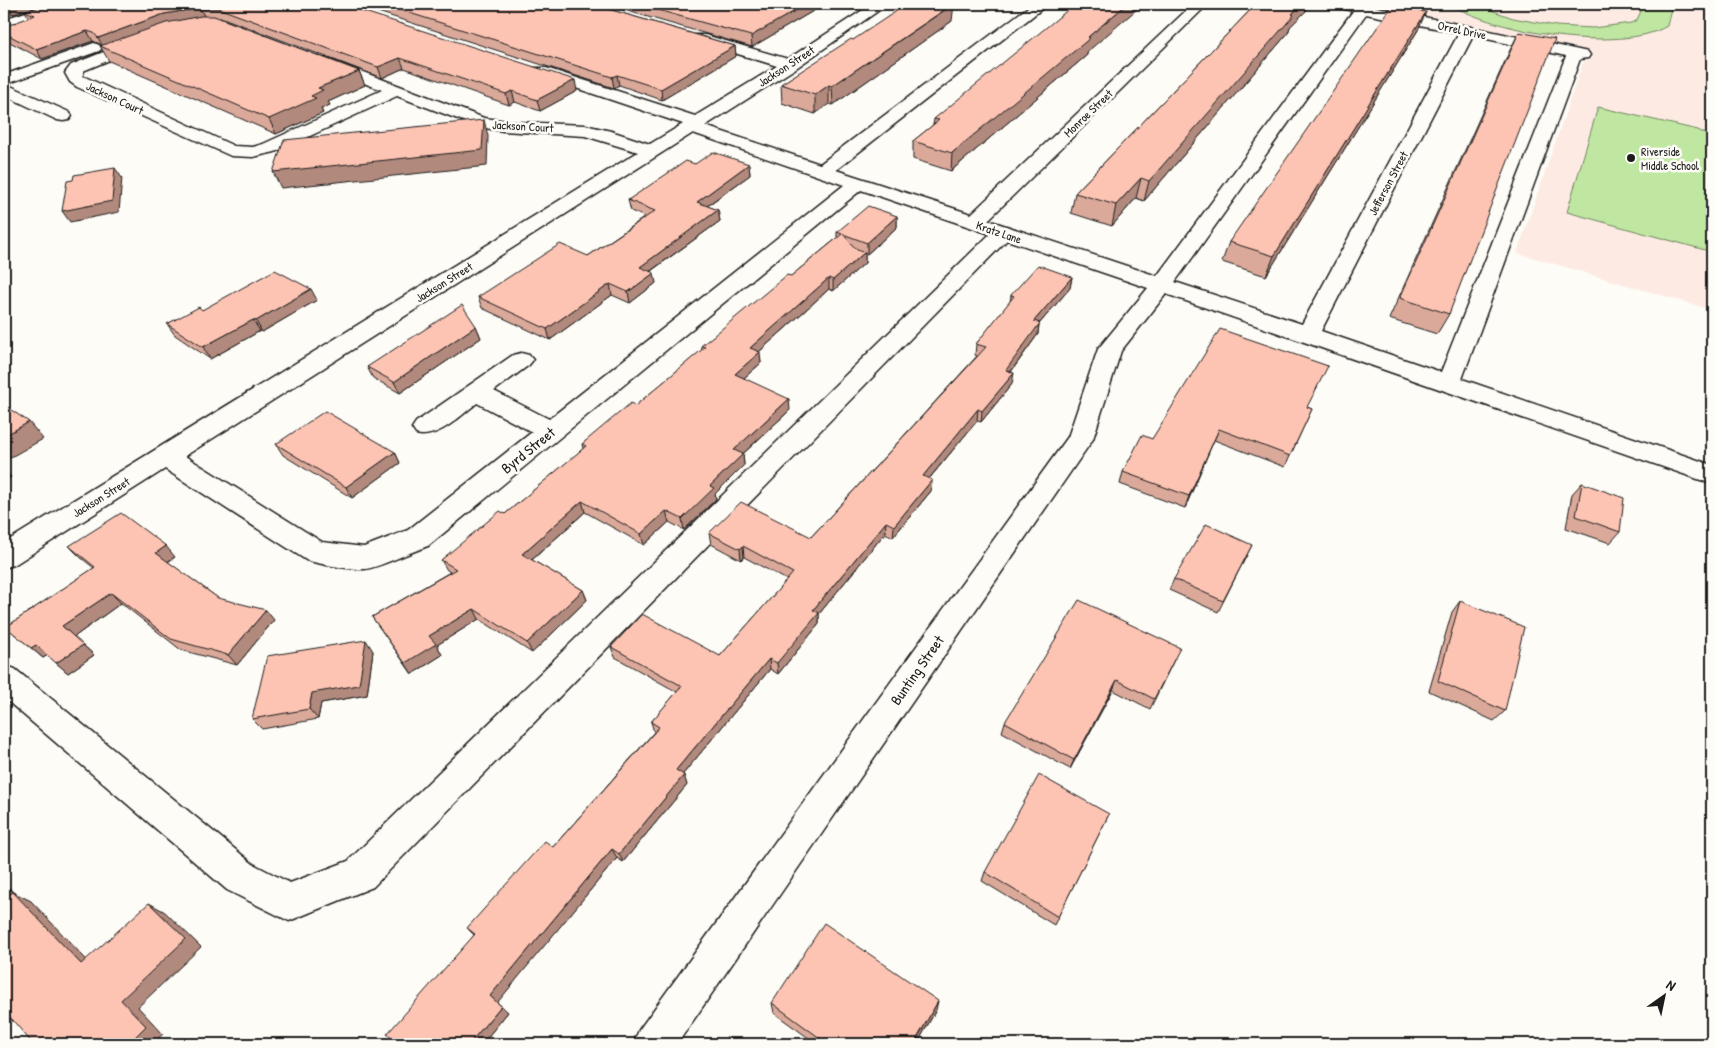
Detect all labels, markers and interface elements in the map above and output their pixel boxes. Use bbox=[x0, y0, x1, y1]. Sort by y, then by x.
street label: Orrel Drive bbox=[1436, 17, 1488, 43]
street label: Jackson Street bbox=[754, 41, 818, 91]
street label: Jackson Court bbox=[84, 77, 147, 119]
street label: Monroe Street bbox=[1060, 85, 1117, 141]
street label: Jackson Court bbox=[492, 116, 555, 136]
place label: Riverside Middle School bbox=[1641, 143, 1700, 174]
street label: Jefferson Street bbox=[1364, 147, 1412, 218]
marker: Riverside Middle School bbox=[1625, 152, 1637, 164]
street label: Kratz Lane bbox=[974, 216, 1024, 248]
street label: Jackson Street bbox=[412, 257, 477, 306]
street label: Byrd Street bbox=[497, 421, 560, 478]
street label: Jackson Street bbox=[69, 472, 134, 521]
street label: Bunting Street bbox=[885, 630, 949, 709]
north arrow bbox=[1638, 970, 1688, 1020]
text: N bbox=[1663, 975, 1680, 995]

